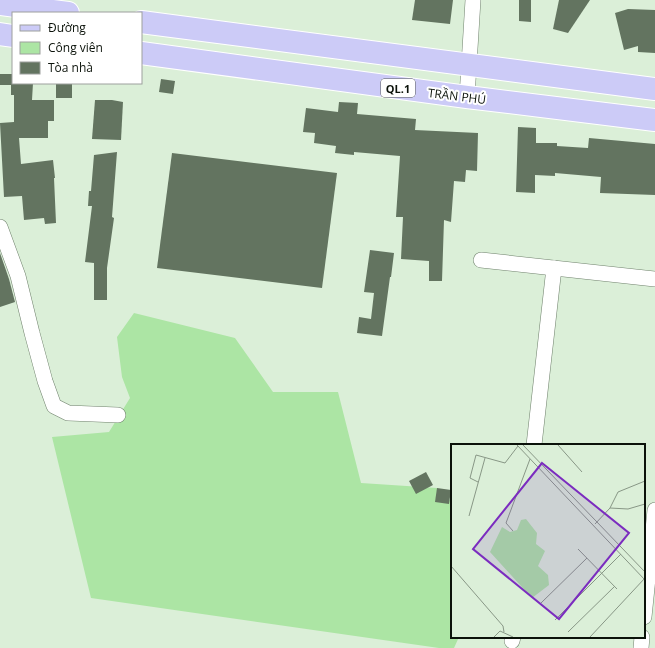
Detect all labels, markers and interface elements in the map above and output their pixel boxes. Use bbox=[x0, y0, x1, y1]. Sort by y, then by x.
legend bbox=[12, 12, 142, 84]
text: Đường bbox=[48, 19, 86, 36]
text: Công viên bbox=[48, 39, 103, 56]
text: Tòa nhà bbox=[48, 59, 93, 76]
road number: QL.1 bbox=[381, 79, 415, 97]
street label: TRẦN PHÚ bbox=[427, 84, 487, 108]
inset map bbox=[451, 444, 645, 638]

